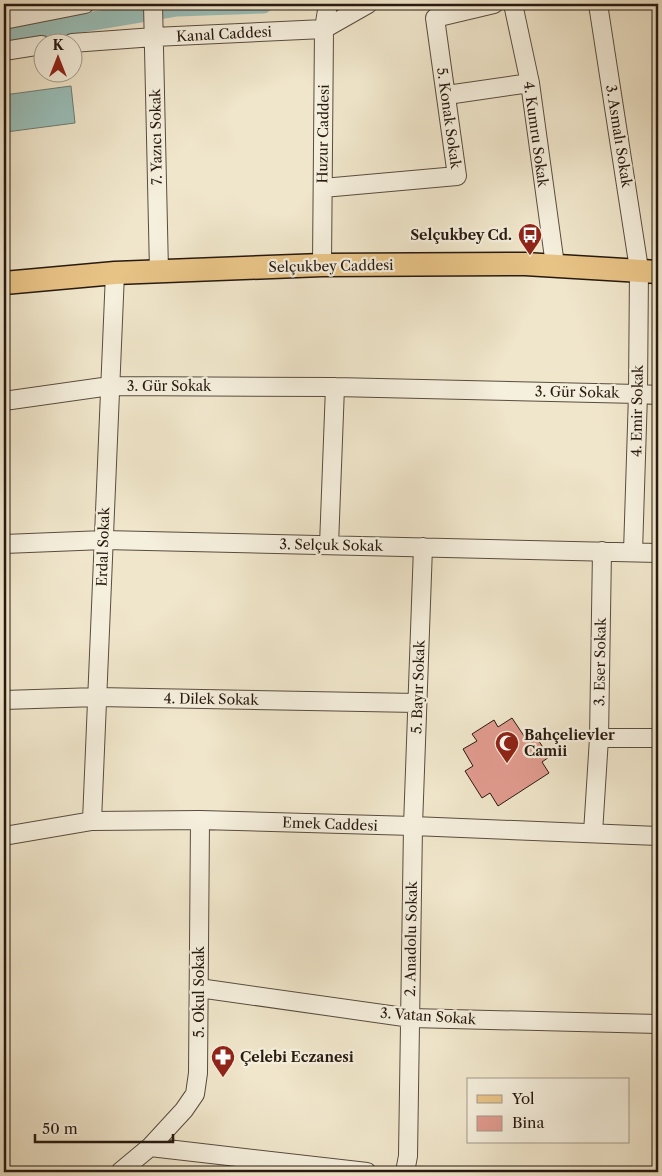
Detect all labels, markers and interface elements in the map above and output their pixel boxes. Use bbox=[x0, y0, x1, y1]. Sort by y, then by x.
street label: Kanal Caddesi bbox=[176, 23, 272, 45]
north arrow bbox=[32, 32, 82, 82]
text: K bbox=[52, 36, 64, 54]
street label: 5. Konak Sokak bbox=[433, 66, 465, 171]
street label: 4. Kumru Sokak bbox=[520, 80, 552, 189]
street label: 3. Asmalı Sokak bbox=[602, 83, 636, 190]
street label: Huzur Caddesi bbox=[313, 84, 333, 184]
street label: 7. Yazıcı Sokak bbox=[146, 88, 166, 185]
bus stop icon: Selçukbey Cd. bbox=[517, 222, 543, 256]
place label: Selçukbey Cd. bbox=[410, 226, 512, 244]
street label: Selçukbey Caddesi bbox=[268, 256, 394, 276]
street label: 4. Emir Sokak bbox=[627, 364, 647, 457]
street label: 3. Gür Sokak bbox=[127, 377, 212, 395]
street label: 3. Gür Sokak bbox=[535, 382, 620, 402]
street label: Erdal Sokak bbox=[93, 506, 113, 587]
street label: 3. Selçuk Sokak bbox=[279, 535, 384, 555]
street label: 3. Eser Sokak bbox=[590, 617, 610, 706]
street label: 5. Bayır Sokak bbox=[407, 639, 429, 734]
street label: 4. Dilek Sokak bbox=[163, 689, 259, 709]
place label: Bahçelievler Camii bbox=[524, 726, 615, 760]
mosque icon: Bahçelievler Camii bbox=[494, 730, 520, 764]
street label: Emek Caddesi bbox=[282, 813, 378, 835]
street label: 2. Anadolu Sokak bbox=[401, 880, 421, 997]
street label: 5. Okul Sokak bbox=[190, 945, 208, 1038]
street label: 3. Vatan Sokak bbox=[380, 1004, 477, 1028]
pharmacy icon: Çelebi Eczanesi bbox=[210, 1044, 236, 1078]
place label: Çelebi Eczanesi bbox=[240, 1048, 354, 1066]
legend bbox=[467, 1078, 630, 1144]
text: Yol bbox=[511, 1089, 535, 1108]
scale bar bbox=[35, 1111, 172, 1143]
text: Bina bbox=[512, 1113, 544, 1132]
text: 50 m bbox=[42, 1119, 78, 1138]

